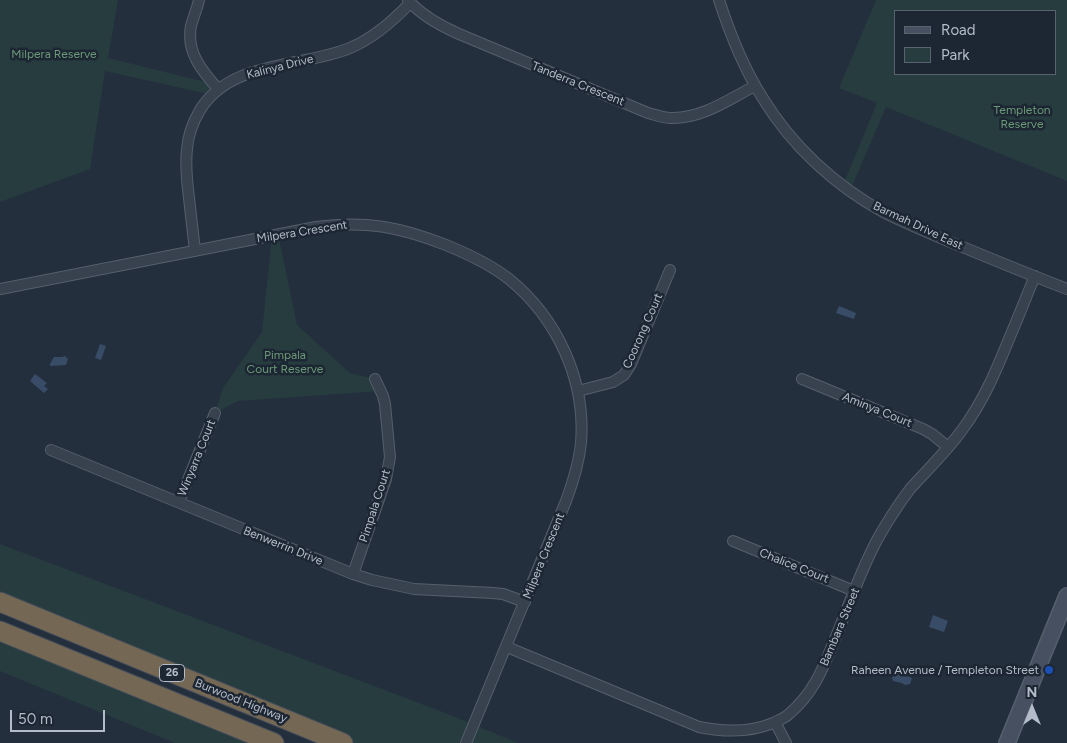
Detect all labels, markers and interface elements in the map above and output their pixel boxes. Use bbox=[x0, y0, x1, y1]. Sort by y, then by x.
legend bbox=[894, 10, 1057, 75]
text: Road bbox=[941, 21, 976, 39]
text: Park bbox=[941, 46, 970, 64]
park label: Milpera Reserve bbox=[11, 47, 97, 61]
street label: Kalinya Drive bbox=[245, 52, 315, 82]
street label: Tanderra Crescent bbox=[530, 59, 626, 109]
park label: Templeton Reserve bbox=[993, 103, 1051, 131]
street label: Barmah Drive East bbox=[871, 199, 965, 253]
street label: Milpera Crescent bbox=[256, 218, 348, 246]
street label: Coorong Court bbox=[620, 291, 666, 371]
park label: Pimpala Court Reserve bbox=[247, 348, 323, 376]
street label: Aminya Court bbox=[840, 389, 914, 431]
street label: Winyarra Court bbox=[175, 418, 219, 498]
street label: Pimpala Court bbox=[356, 468, 394, 544]
street label: Milpera Crescent bbox=[520, 511, 568, 601]
street label: Benwerrin Drive bbox=[241, 523, 325, 569]
street label: Chalice Court bbox=[757, 546, 831, 586]
street label: Bambara Street bbox=[817, 586, 863, 668]
place label: Raheen Avenue / Templeton Street bbox=[851, 663, 1039, 677]
road number: 26 bbox=[160, 664, 184, 681]
marker: Raheen Avenue / Templeton Street bbox=[1043, 664, 1055, 676]
street label: Burwood Highway bbox=[193, 676, 289, 726]
north arrow bbox=[1007, 683, 1057, 733]
text: N bbox=[1027, 684, 1037, 701]
scale bar bbox=[12, 700, 108, 732]
text: 50 m bbox=[18, 710, 53, 728]

